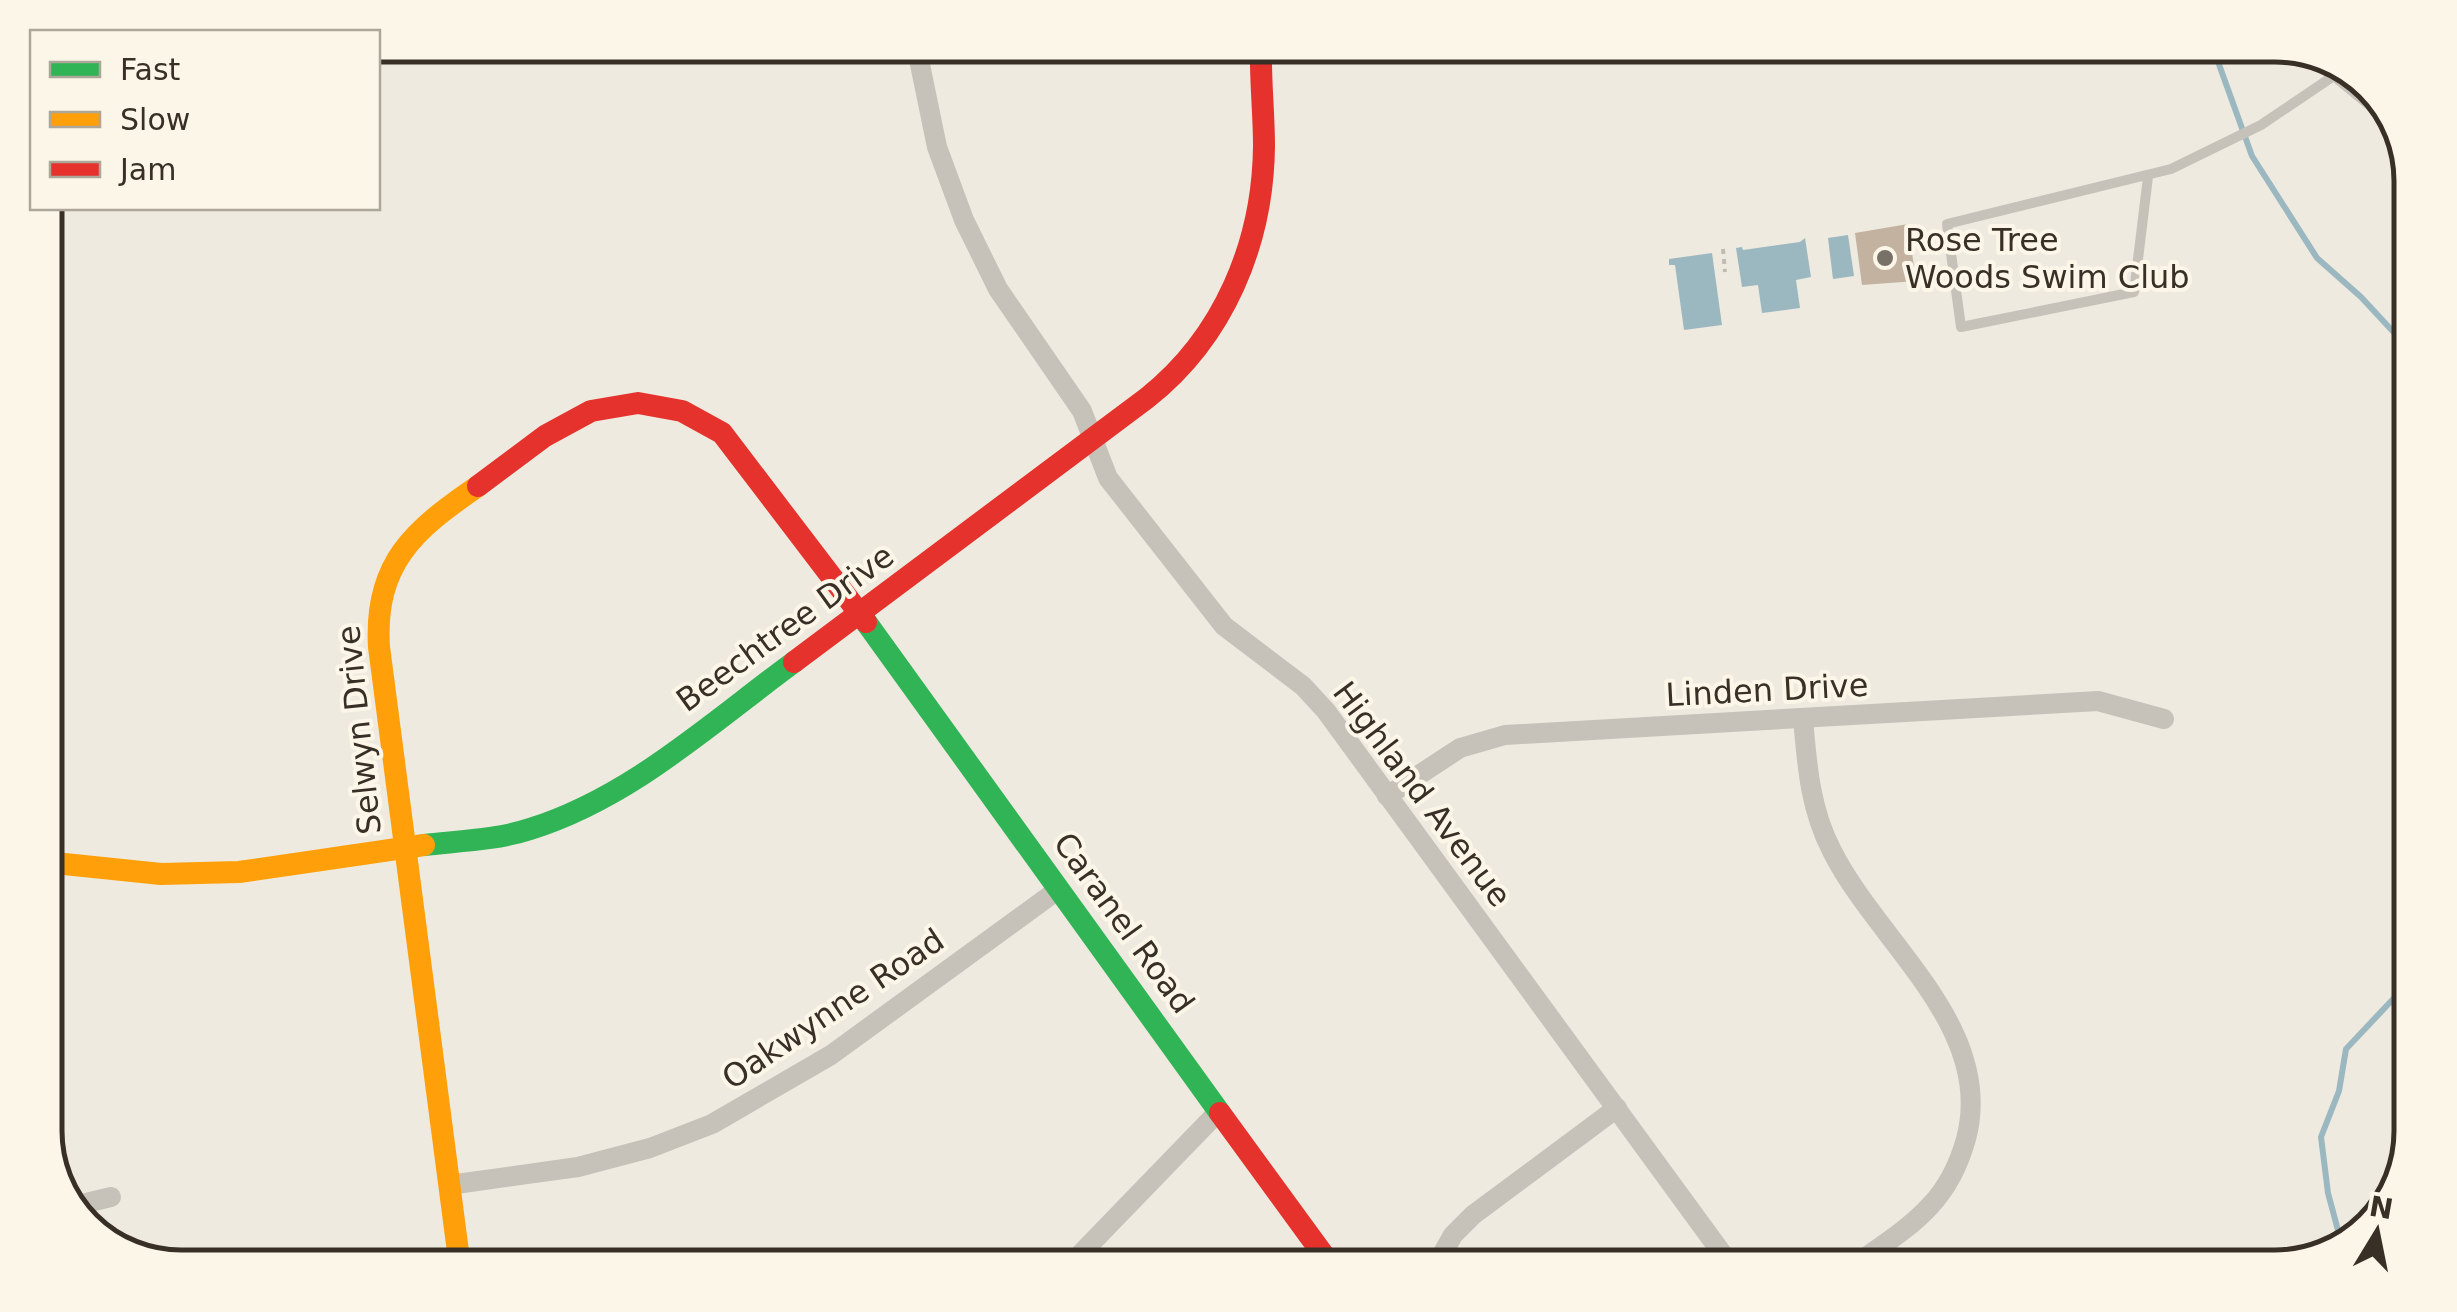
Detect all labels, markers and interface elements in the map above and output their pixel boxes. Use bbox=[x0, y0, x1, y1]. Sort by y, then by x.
legend bbox=[30, 30, 380, 210]
text: Fast bbox=[120, 52, 181, 87]
text: Slow bbox=[120, 102, 190, 137]
text: Jam bbox=[118, 152, 176, 187]
place label: Rose Tree Woods Swim Club bbox=[1905, 221, 2190, 296]
marker: Rose Tree Woods Swim Club bbox=[1874, 247, 1896, 269]
street label: Beechtree Drive bbox=[669, 536, 901, 720]
street label: Selwyn Drive bbox=[329, 624, 389, 836]
street label: Linden Drive bbox=[1665, 666, 1869, 714]
street label: Highland Avenue bbox=[1325, 674, 1519, 914]
street label: Caranel Road bbox=[1046, 825, 1202, 1021]
street label: Oakwynne Road bbox=[715, 921, 951, 1097]
north arrow bbox=[2327, 1182, 2427, 1282]
text: N bbox=[2367, 1190, 2396, 1226]

